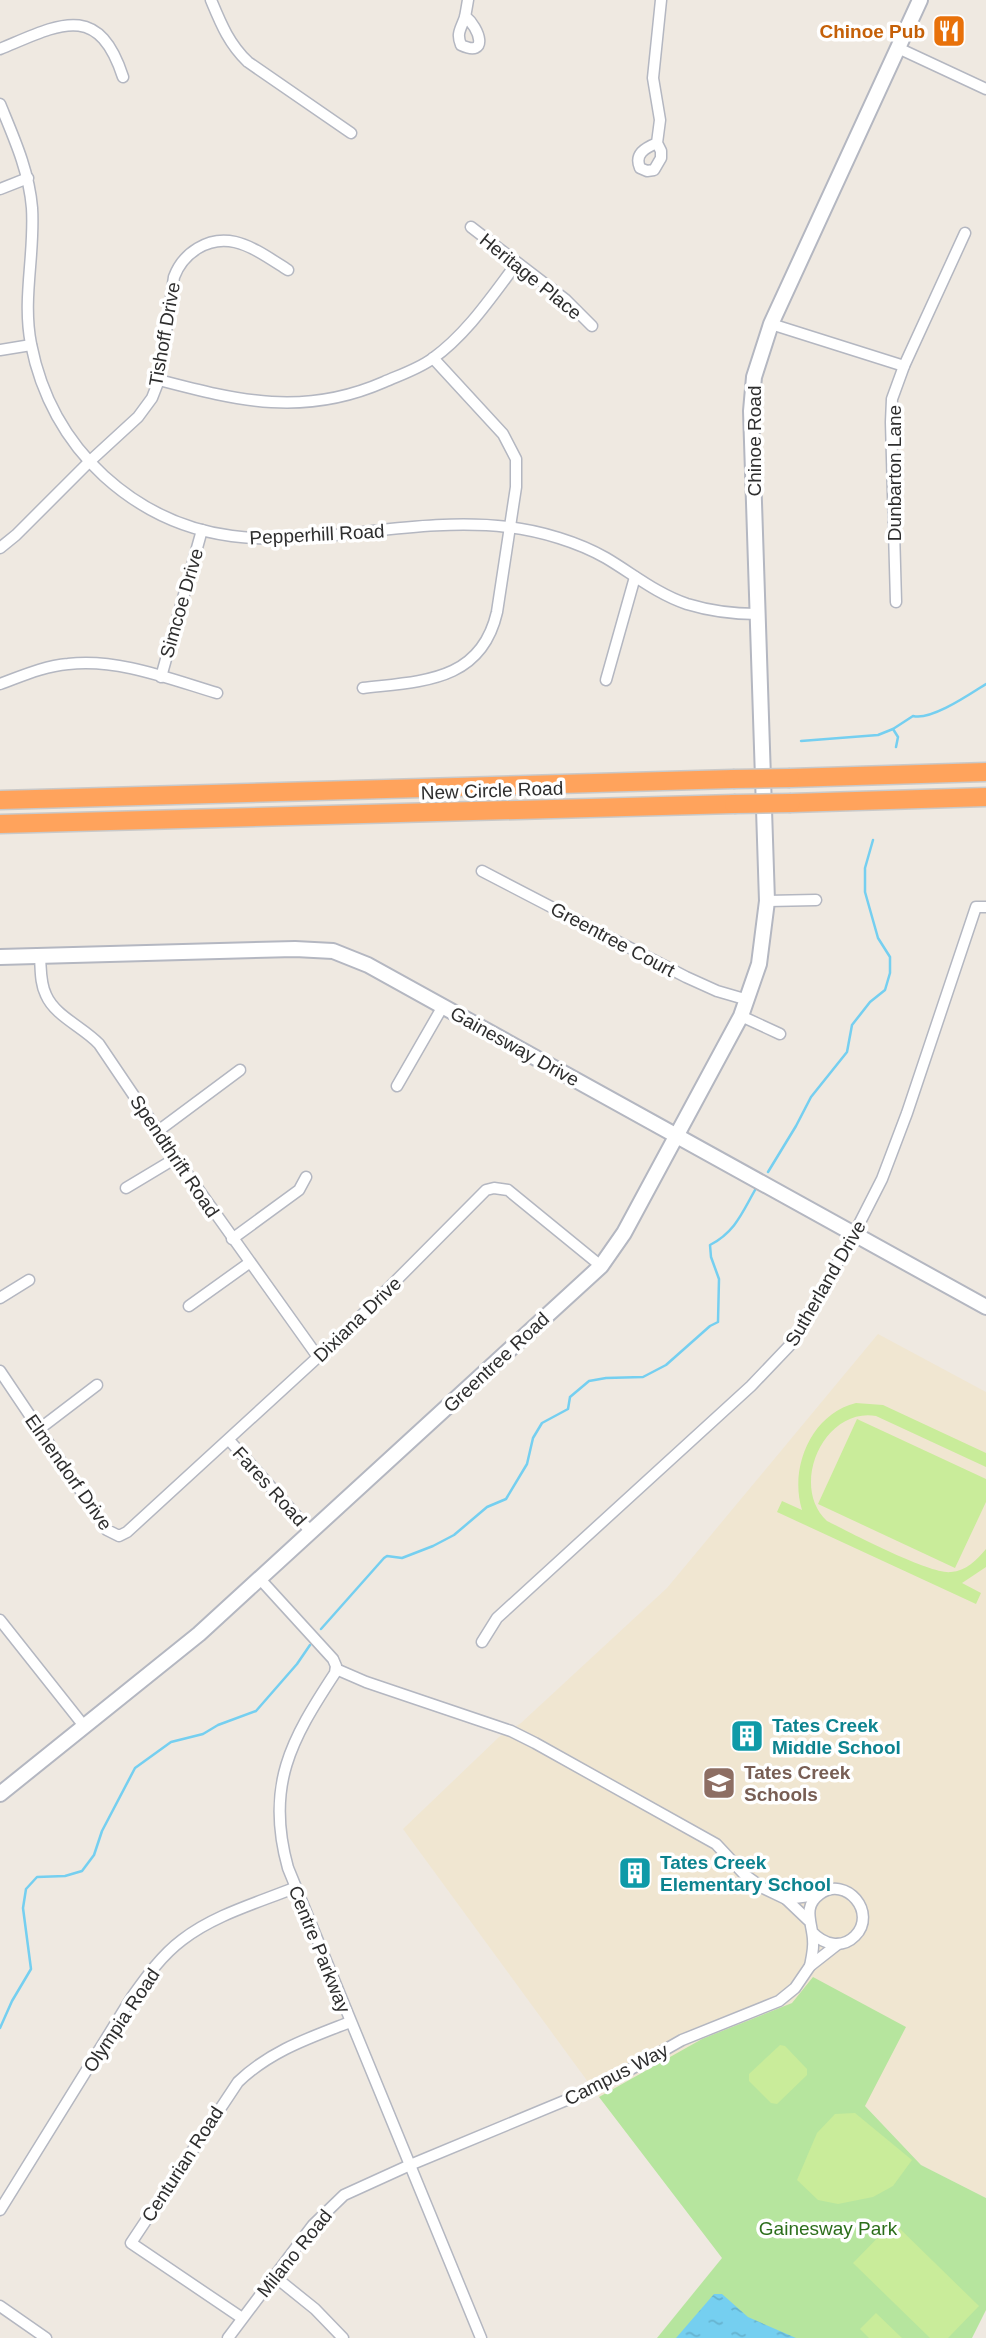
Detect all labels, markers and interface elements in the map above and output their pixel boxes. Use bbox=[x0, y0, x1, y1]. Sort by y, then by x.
restaurant icon: Chinoe Pub bbox=[930, 12, 968, 50]
place label: Chinoe Pub bbox=[819, 21, 925, 42]
street label: Heritage Place bbox=[476, 229, 586, 324]
street label: Tishoff Drive bbox=[145, 280, 184, 388]
street label: Chinoe Road bbox=[744, 386, 765, 496]
street label: Dunbarton Lane bbox=[884, 405, 905, 541]
street label: Pepperhill Road bbox=[249, 520, 385, 549]
street label: Simcoe Drive bbox=[156, 546, 207, 660]
street label: New Circle Road bbox=[420, 778, 564, 803]
street label: Greentree Court bbox=[547, 898, 679, 981]
street label: Gainesway Drive bbox=[447, 1002, 583, 1090]
street label: Spendthrift Road bbox=[126, 1091, 223, 1221]
street label: Sutherland Drive bbox=[781, 1217, 870, 1350]
street label: Dixiana Drive bbox=[309, 1273, 405, 1366]
street label: Greentree Road bbox=[439, 1308, 553, 1417]
street label: Elmendorf Drive bbox=[21, 1410, 116, 1534]
street label: Fares Road bbox=[229, 1442, 311, 1530]
place label: Tates Creek Middle School bbox=[772, 1715, 901, 1758]
building icon: Tates Creek Middle School bbox=[728, 1717, 766, 1755]
place label: Tates Creek Schools bbox=[744, 1762, 851, 1805]
school or university icon: Tates Creek Schools bbox=[700, 1764, 738, 1802]
place label: Tates Creek Elementary School bbox=[660, 1852, 831, 1895]
building icon: Tates Creek Elementary School bbox=[616, 1854, 654, 1892]
street label: Centre Parkway bbox=[284, 1883, 355, 2016]
street label: Olympia Road bbox=[79, 1965, 164, 2076]
street label: Campus Way bbox=[561, 2039, 672, 2110]
street label: Centurian Road bbox=[137, 2103, 227, 2226]
street label: Milano Road bbox=[253, 2205, 336, 2301]
park label: Gainesway Park bbox=[759, 2218, 898, 2239]

